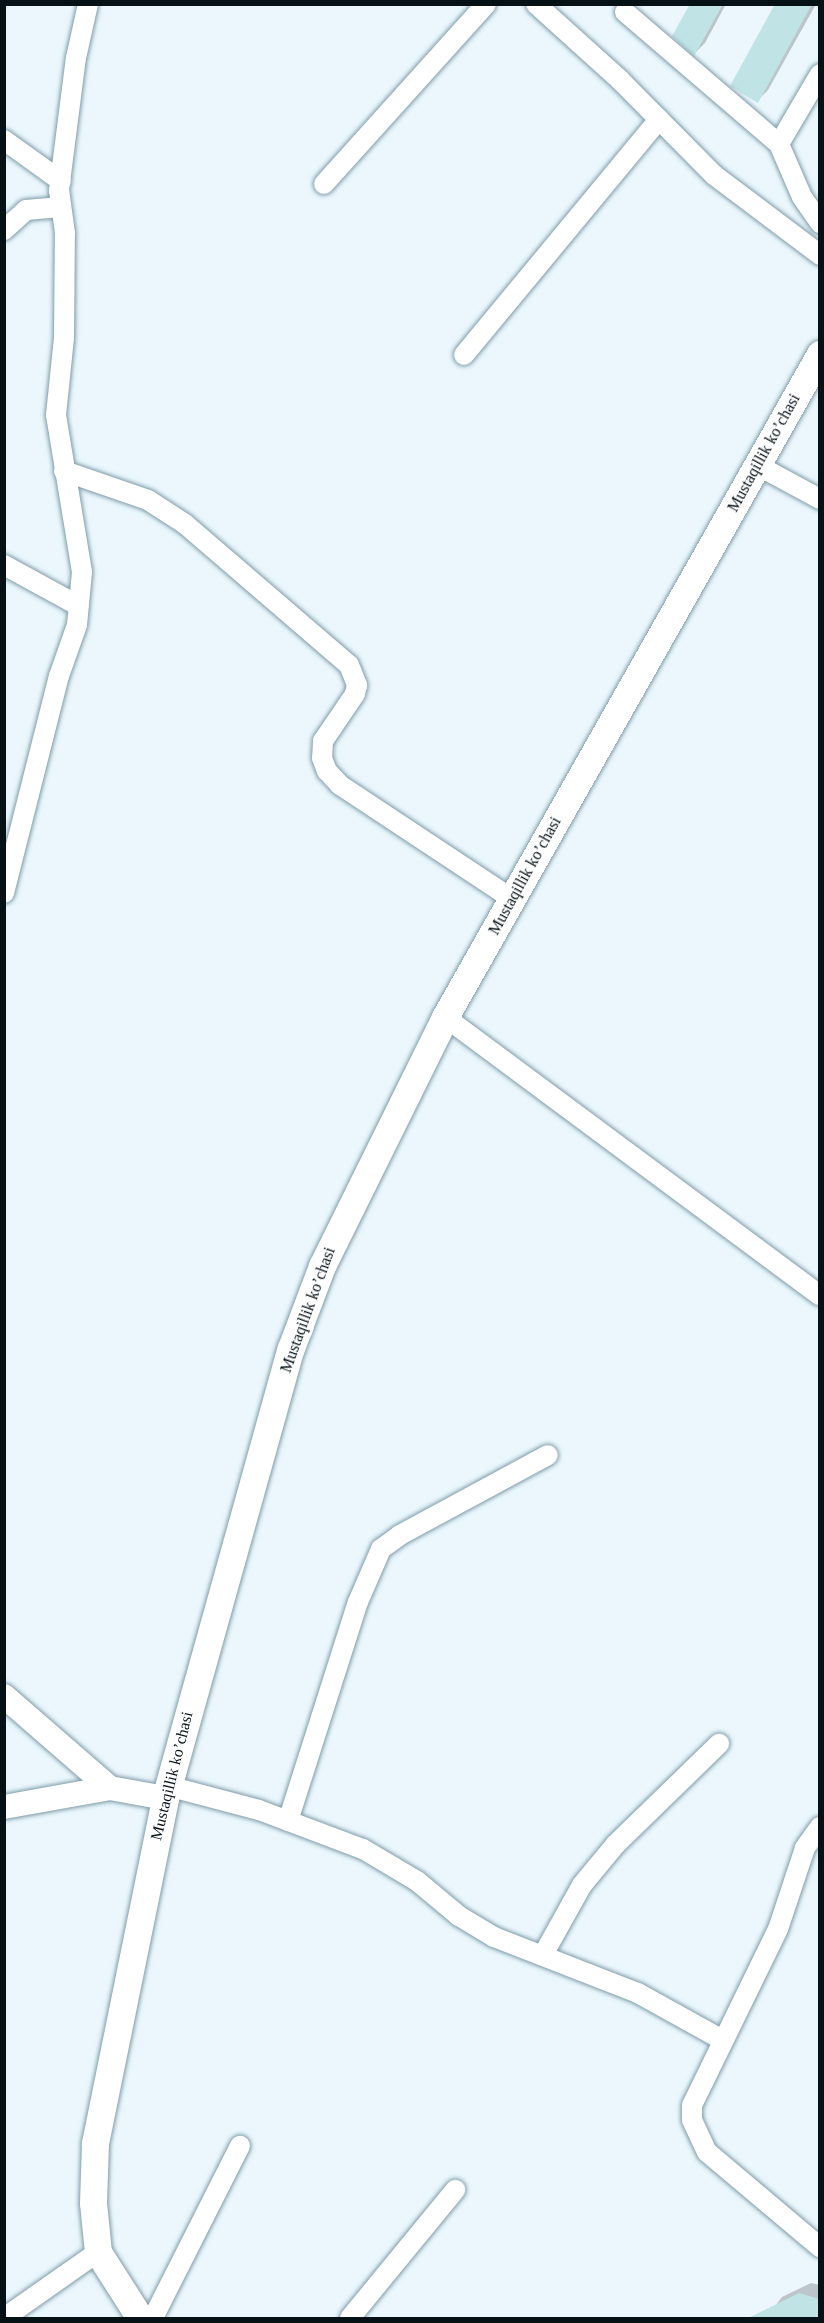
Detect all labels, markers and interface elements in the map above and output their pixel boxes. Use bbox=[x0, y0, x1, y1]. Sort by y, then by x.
street label: Mustaqillik ko’chasi bbox=[724, 391, 804, 515]
street label: Mustaqillik ko’chasi bbox=[485, 814, 565, 938]
street label: Mustaqillik ko’chasi bbox=[276, 1245, 340, 1375]
street label: Mustaqillik ko’chasi bbox=[147, 1710, 197, 1842]

